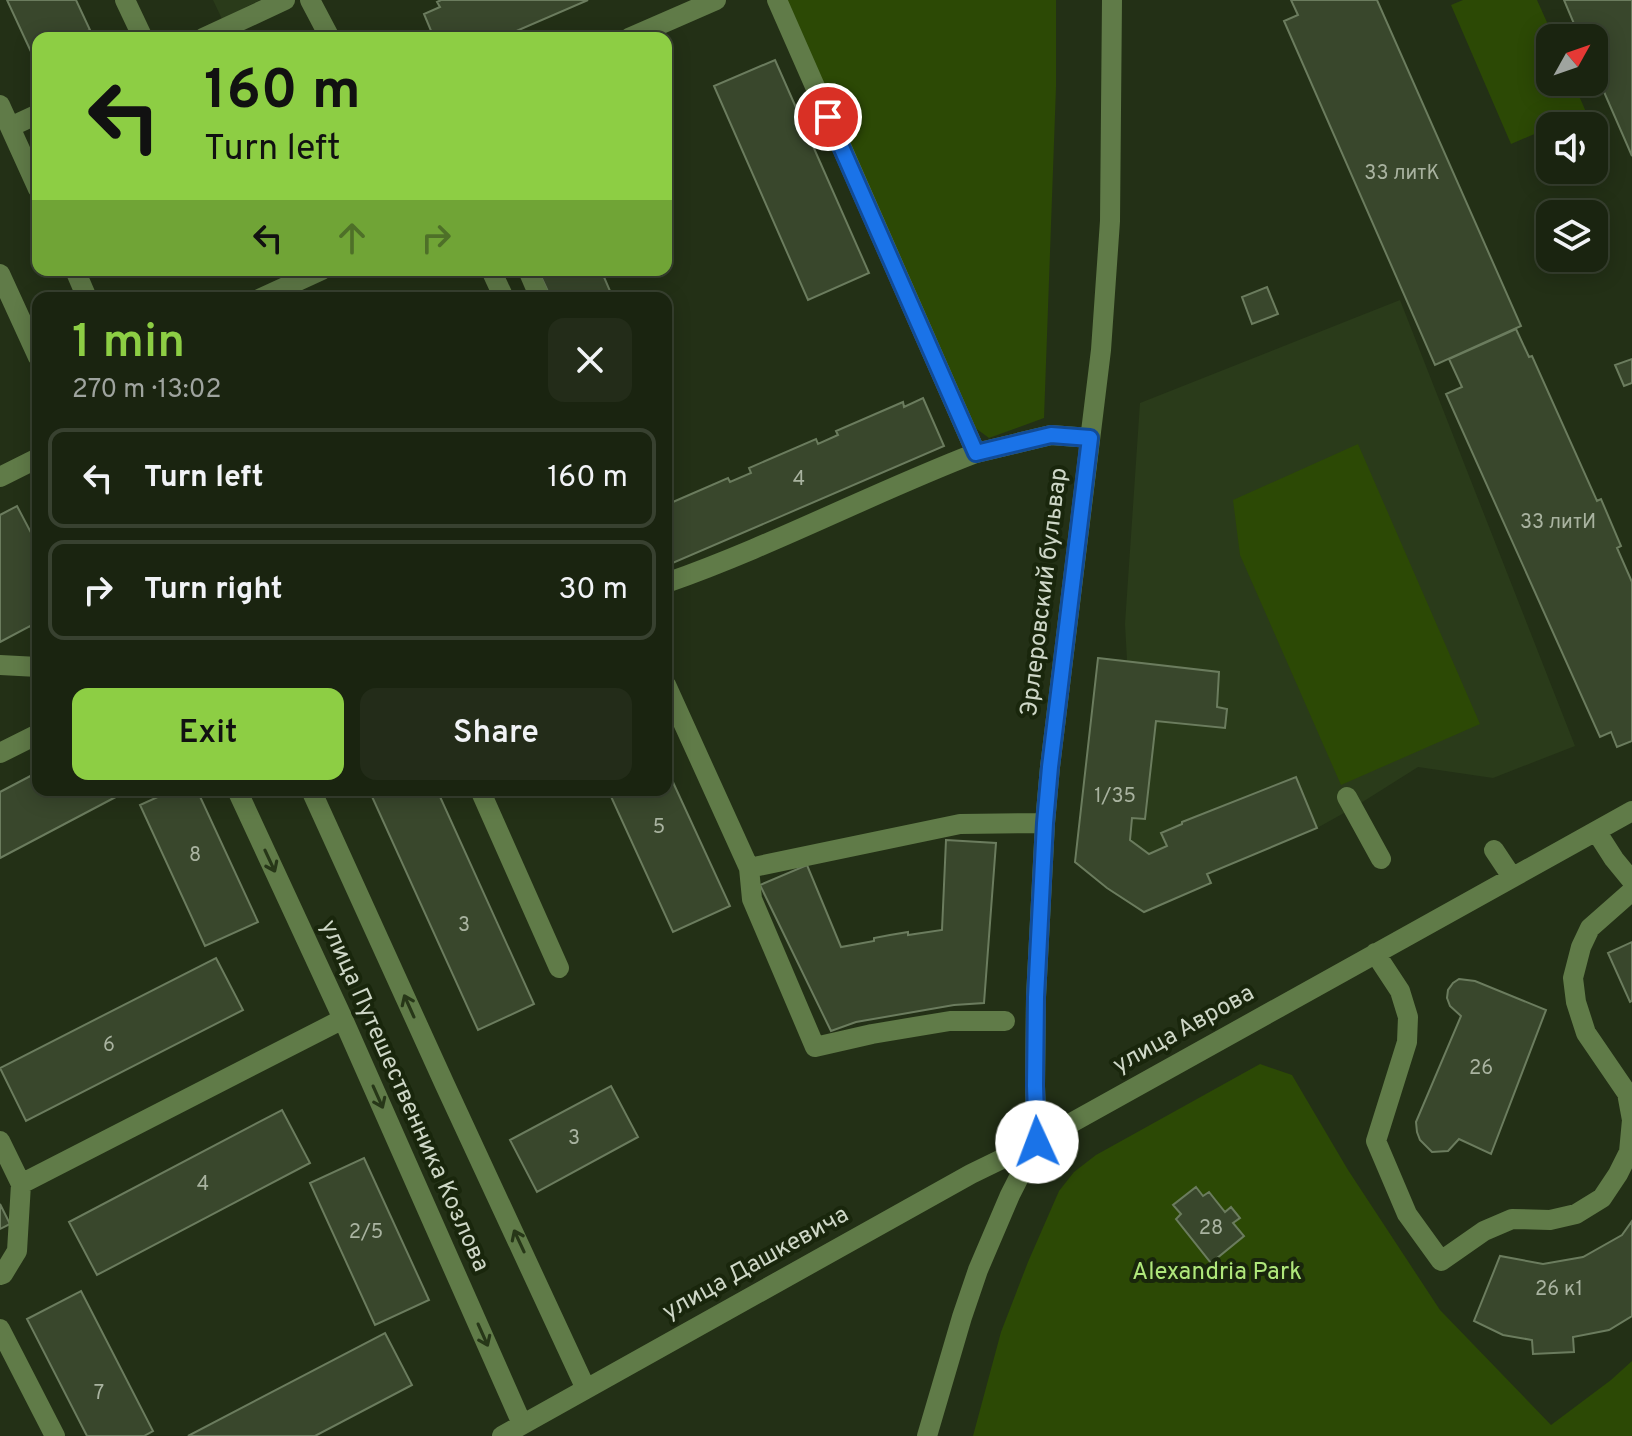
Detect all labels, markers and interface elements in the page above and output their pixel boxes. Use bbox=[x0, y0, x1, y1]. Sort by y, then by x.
north arrow bbox=[1536, 24, 1608, 96]
map controls bbox=[1536, 24, 1608, 272]
text: 160 m bbox=[204, 58, 361, 128]
icon: left bbox=[72, 64, 176, 168]
pin bbox=[794, 83, 862, 151]
icon: arrive bbox=[806, 95, 850, 139]
button: sound bbox=[1536, 112, 1608, 184]
text: Turn left bbox=[204, 127, 341, 173]
house number: 33 литК bbox=[1364, 161, 1440, 187]
button: layers bbox=[1536, 200, 1608, 272]
icon: left bbox=[246, 216, 290, 260]
icon: ahead bbox=[330, 216, 374, 260]
icon: right bbox=[414, 216, 458, 260]
text: 1 min bbox=[72, 314, 185, 374]
button: close bbox=[548, 318, 632, 402]
text: 270 m · 13:02 bbox=[72, 374, 221, 407]
icon: left bbox=[76, 456, 120, 500]
text: Turn left bbox=[144, 460, 264, 497]
text: 160 m bbox=[547, 460, 628, 497]
street label: Эрлеровский бульвар bbox=[1015, 466, 1075, 718]
house number: 4 bbox=[793, 467, 805, 493]
house number: 33 литИ bbox=[1520, 510, 1596, 536]
icon: right bbox=[76, 568, 120, 612]
text: Turn right bbox=[144, 572, 282, 609]
text: 30 m bbox=[559, 572, 628, 609]
button: Exit bbox=[72, 688, 344, 780]
button: Share bbox=[360, 688, 632, 780]
house number: 1/35 bbox=[1094, 784, 1136, 810]
house number: 5 bbox=[653, 815, 665, 841]
house number: 8 bbox=[189, 843, 201, 869]
one-way arrow bbox=[263, 848, 278, 872]
house number: 3 bbox=[458, 913, 470, 939]
street label: улица Путешественника Козлова bbox=[313, 915, 495, 1277]
street label: улица Аврова bbox=[1108, 979, 1260, 1081]
one-way arrow bbox=[401, 994, 416, 1018]
house number: 6 bbox=[103, 1033, 115, 1059]
house number: 26 bbox=[1469, 1056, 1493, 1082]
one-way arrow bbox=[371, 1085, 386, 1109]
position arrow bbox=[995, 1100, 1079, 1184]
house number: 3 bbox=[568, 1126, 580, 1152]
house number: 4 bbox=[197, 1172, 209, 1198]
street label: улица Дашкевича bbox=[658, 1200, 854, 1328]
house number: 28 bbox=[1199, 1216, 1223, 1242]
house number: 2/5 bbox=[349, 1220, 383, 1246]
one-way arrow bbox=[511, 1230, 526, 1254]
park label: Alexandria Park bbox=[1132, 1258, 1302, 1288]
house number: 26 к1 bbox=[1535, 1277, 1583, 1303]
one-way arrow bbox=[476, 1322, 491, 1347]
house number: 7 bbox=[94, 1381, 104, 1407]

